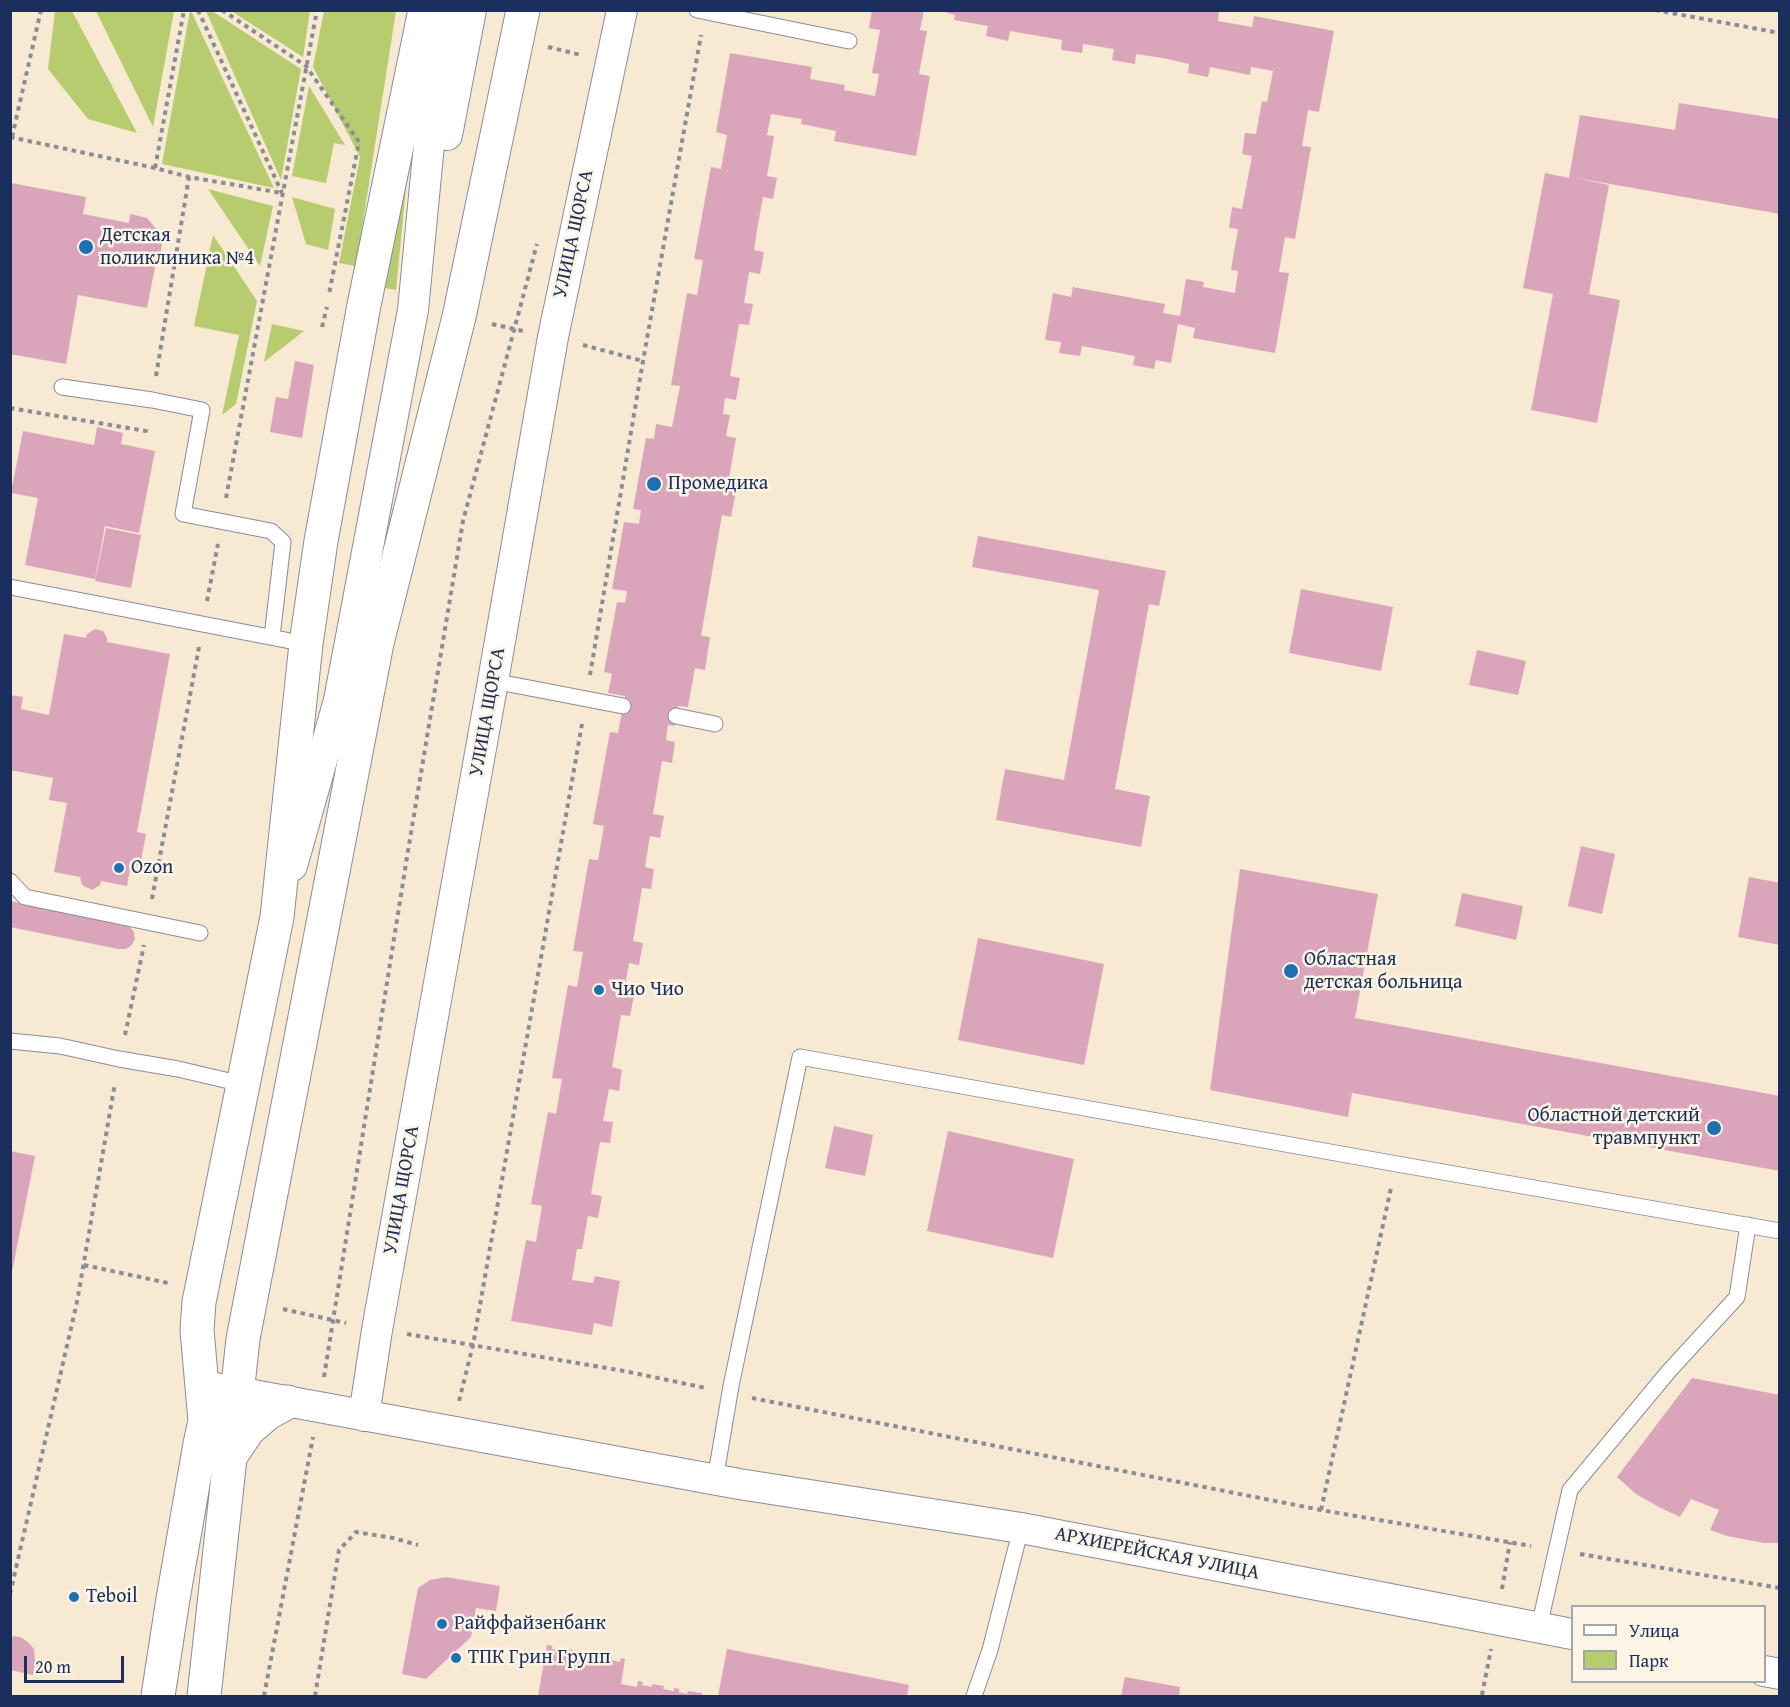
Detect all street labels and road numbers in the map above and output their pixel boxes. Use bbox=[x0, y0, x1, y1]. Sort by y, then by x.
street label: УЛИЦА ЩОРСА bbox=[549, 168, 599, 300]
street label: УЛИЦА ЩОРСА bbox=[465, 646, 511, 778]
street label: УЛИЦА ЩОРСА bbox=[379, 1124, 425, 1256]
street label: АРХИЕРЕЙСКАЯ УЛИЦА bbox=[1053, 1522, 1261, 1586]

